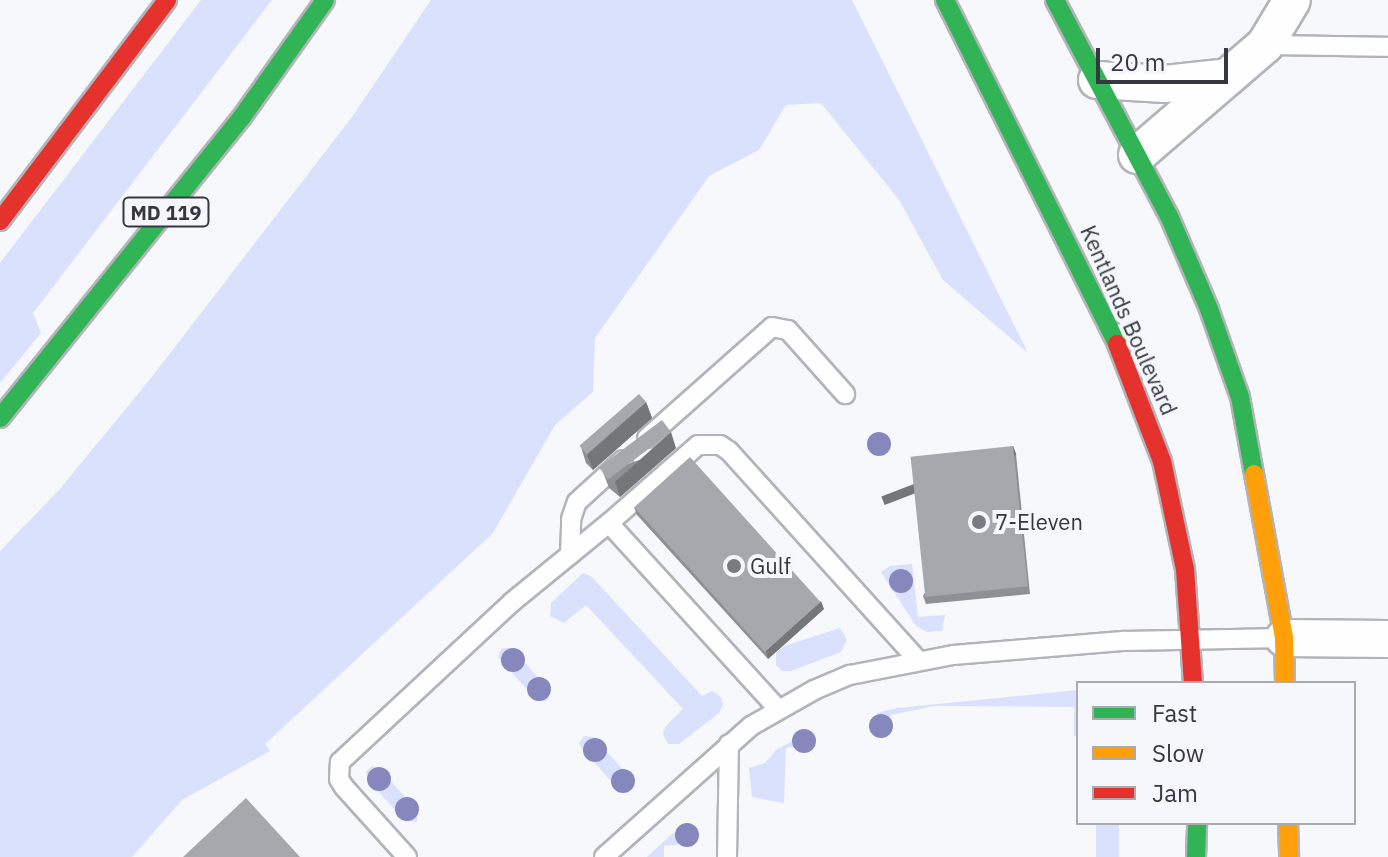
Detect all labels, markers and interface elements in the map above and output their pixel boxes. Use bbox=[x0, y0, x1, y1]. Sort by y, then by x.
scale bar bbox=[1100, 32, 1232, 82]
text: 20 m bbox=[1110, 46, 1165, 78]
road number: MD 119 bbox=[122, 196, 210, 228]
street label: Kentlands Boulevard bbox=[1075, 221, 1183, 419]
place label: 7-Eleven bbox=[995, 509, 1083, 535]
marker: 7-Eleven bbox=[970, 513, 988, 531]
place label: Gulf bbox=[750, 553, 791, 579]
marker: Gulf bbox=[725, 557, 743, 575]
legend bbox=[1076, 681, 1356, 825]
text: Fast bbox=[1152, 697, 1197, 729]
text: Slow bbox=[1152, 737, 1204, 769]
text: Jam bbox=[1152, 777, 1198, 809]

